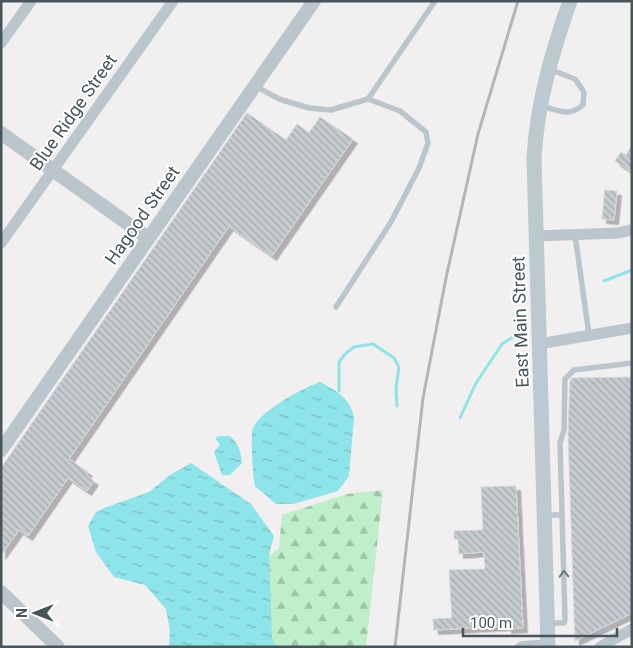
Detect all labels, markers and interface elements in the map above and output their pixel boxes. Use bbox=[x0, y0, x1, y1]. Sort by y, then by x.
street label: Blue Ridge Street bbox=[25, 50, 121, 174]
street label: Hagood Street bbox=[100, 162, 184, 268]
street label: East Main Street bbox=[507, 256, 533, 388]
one-way arrow bbox=[559, 570, 569, 578]
north arrow bbox=[10, 588, 60, 638]
scale bar bbox=[463, 606, 617, 638]
text: N bbox=[14, 608, 30, 618]
text: 100 m bbox=[470, 614, 512, 632]

